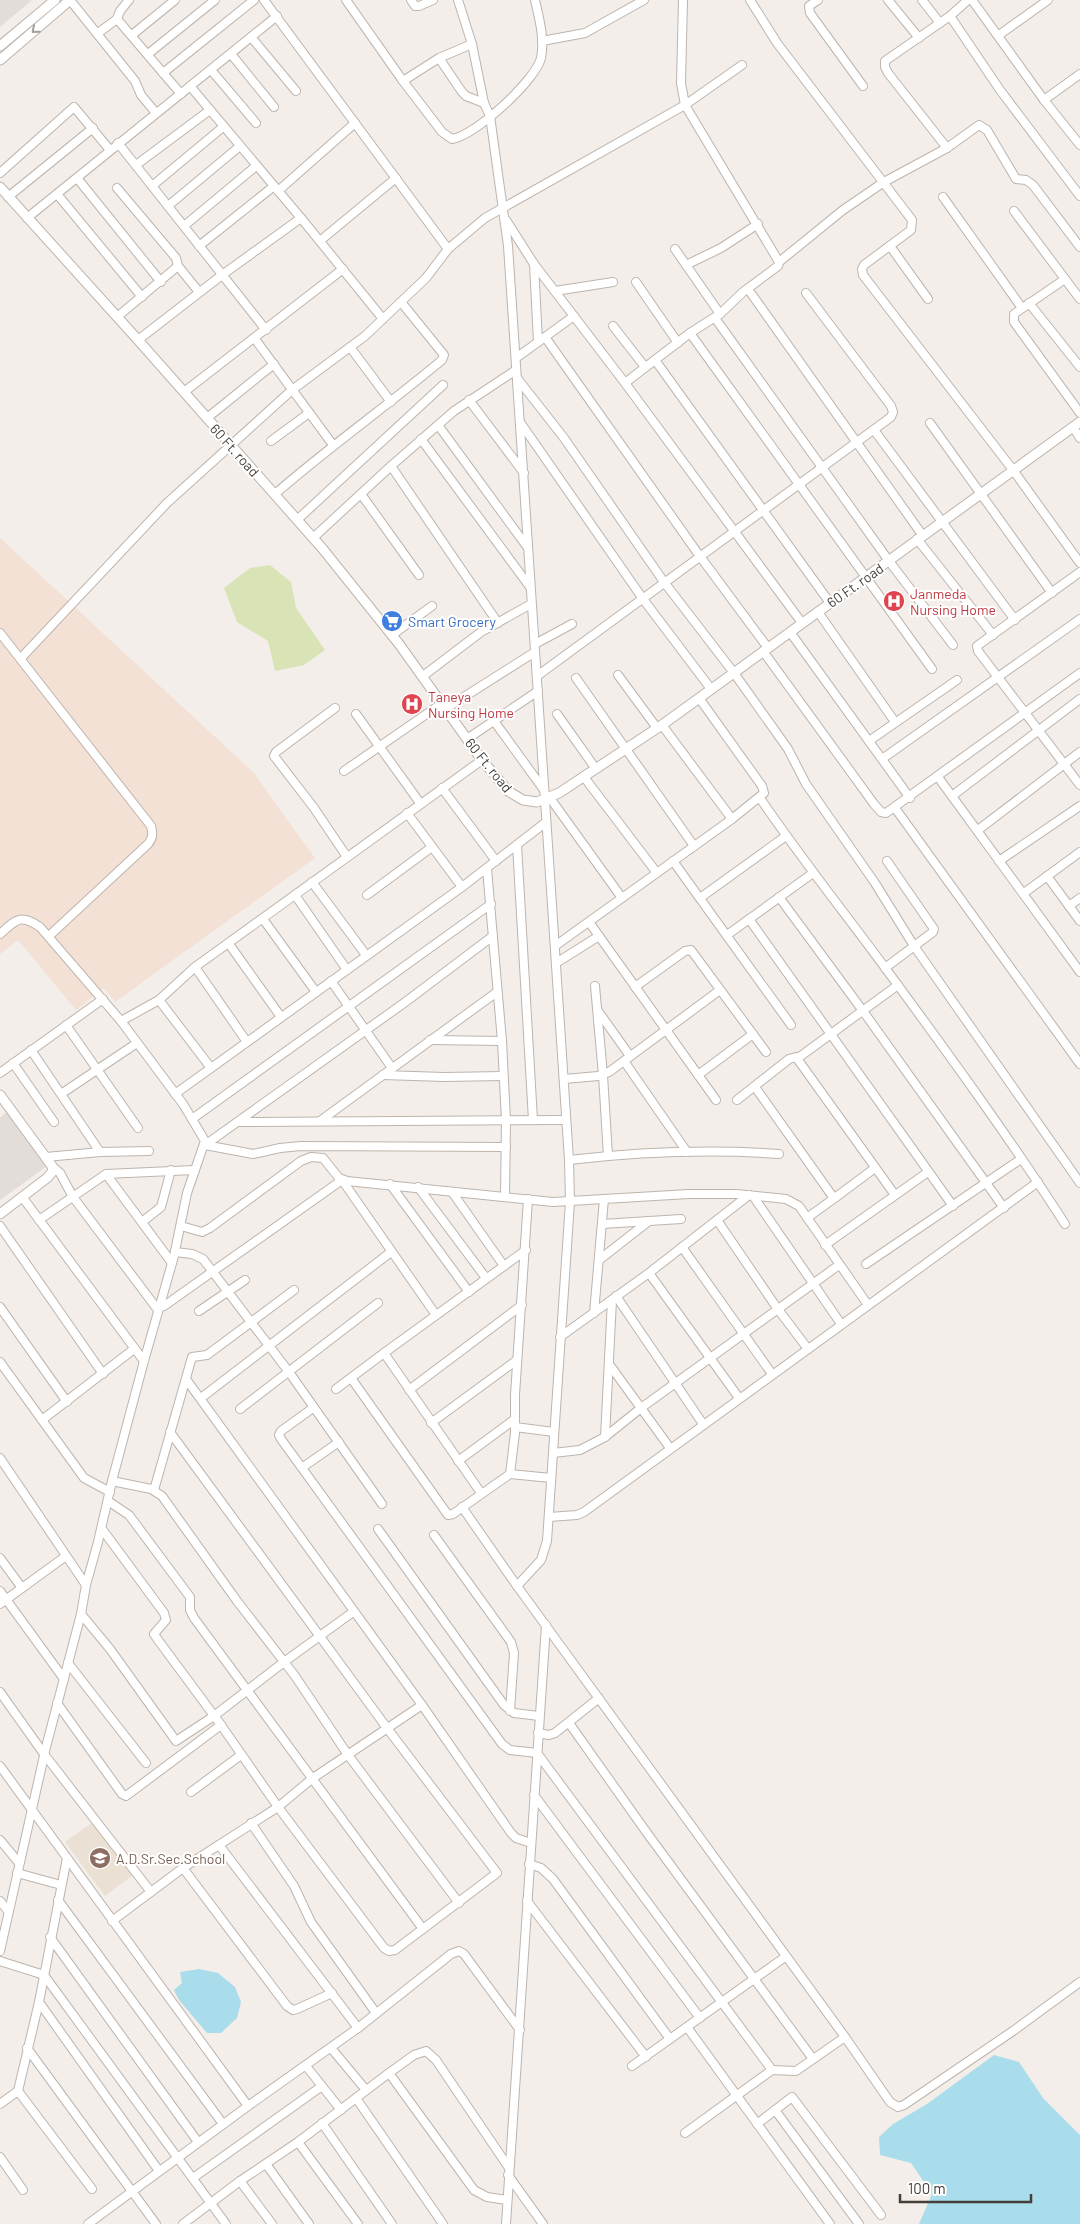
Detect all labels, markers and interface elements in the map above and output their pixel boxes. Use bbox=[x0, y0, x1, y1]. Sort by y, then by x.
one-way arrow bbox=[31, 24, 40, 33]
street label: 60 Ft. road bbox=[207, 420, 263, 480]
street label: 60 Ft. road bbox=[823, 559, 887, 611]
place label: Janmeda Nursing Home bbox=[910, 585, 996, 618]
hospital icon: Janmeda Nursing Home bbox=[882, 589, 906, 613]
supermarket icon: Smart Grocery bbox=[380, 609, 404, 633]
place label: Smart Grocery bbox=[408, 613, 497, 630]
place label: Taneya Nursing Home bbox=[428, 688, 514, 721]
hospital icon: Taneya Nursing Home bbox=[400, 692, 424, 716]
street label: 60 Ft. road bbox=[462, 734, 516, 796]
school or university icon: A.D.Sr.Sec.School bbox=[88, 1846, 112, 1870]
place label: A.D.Sr.Sec.School bbox=[116, 1850, 225, 1867]
scale bar bbox=[900, 2172, 1031, 2204]
text: 100 m bbox=[908, 2179, 946, 2197]

